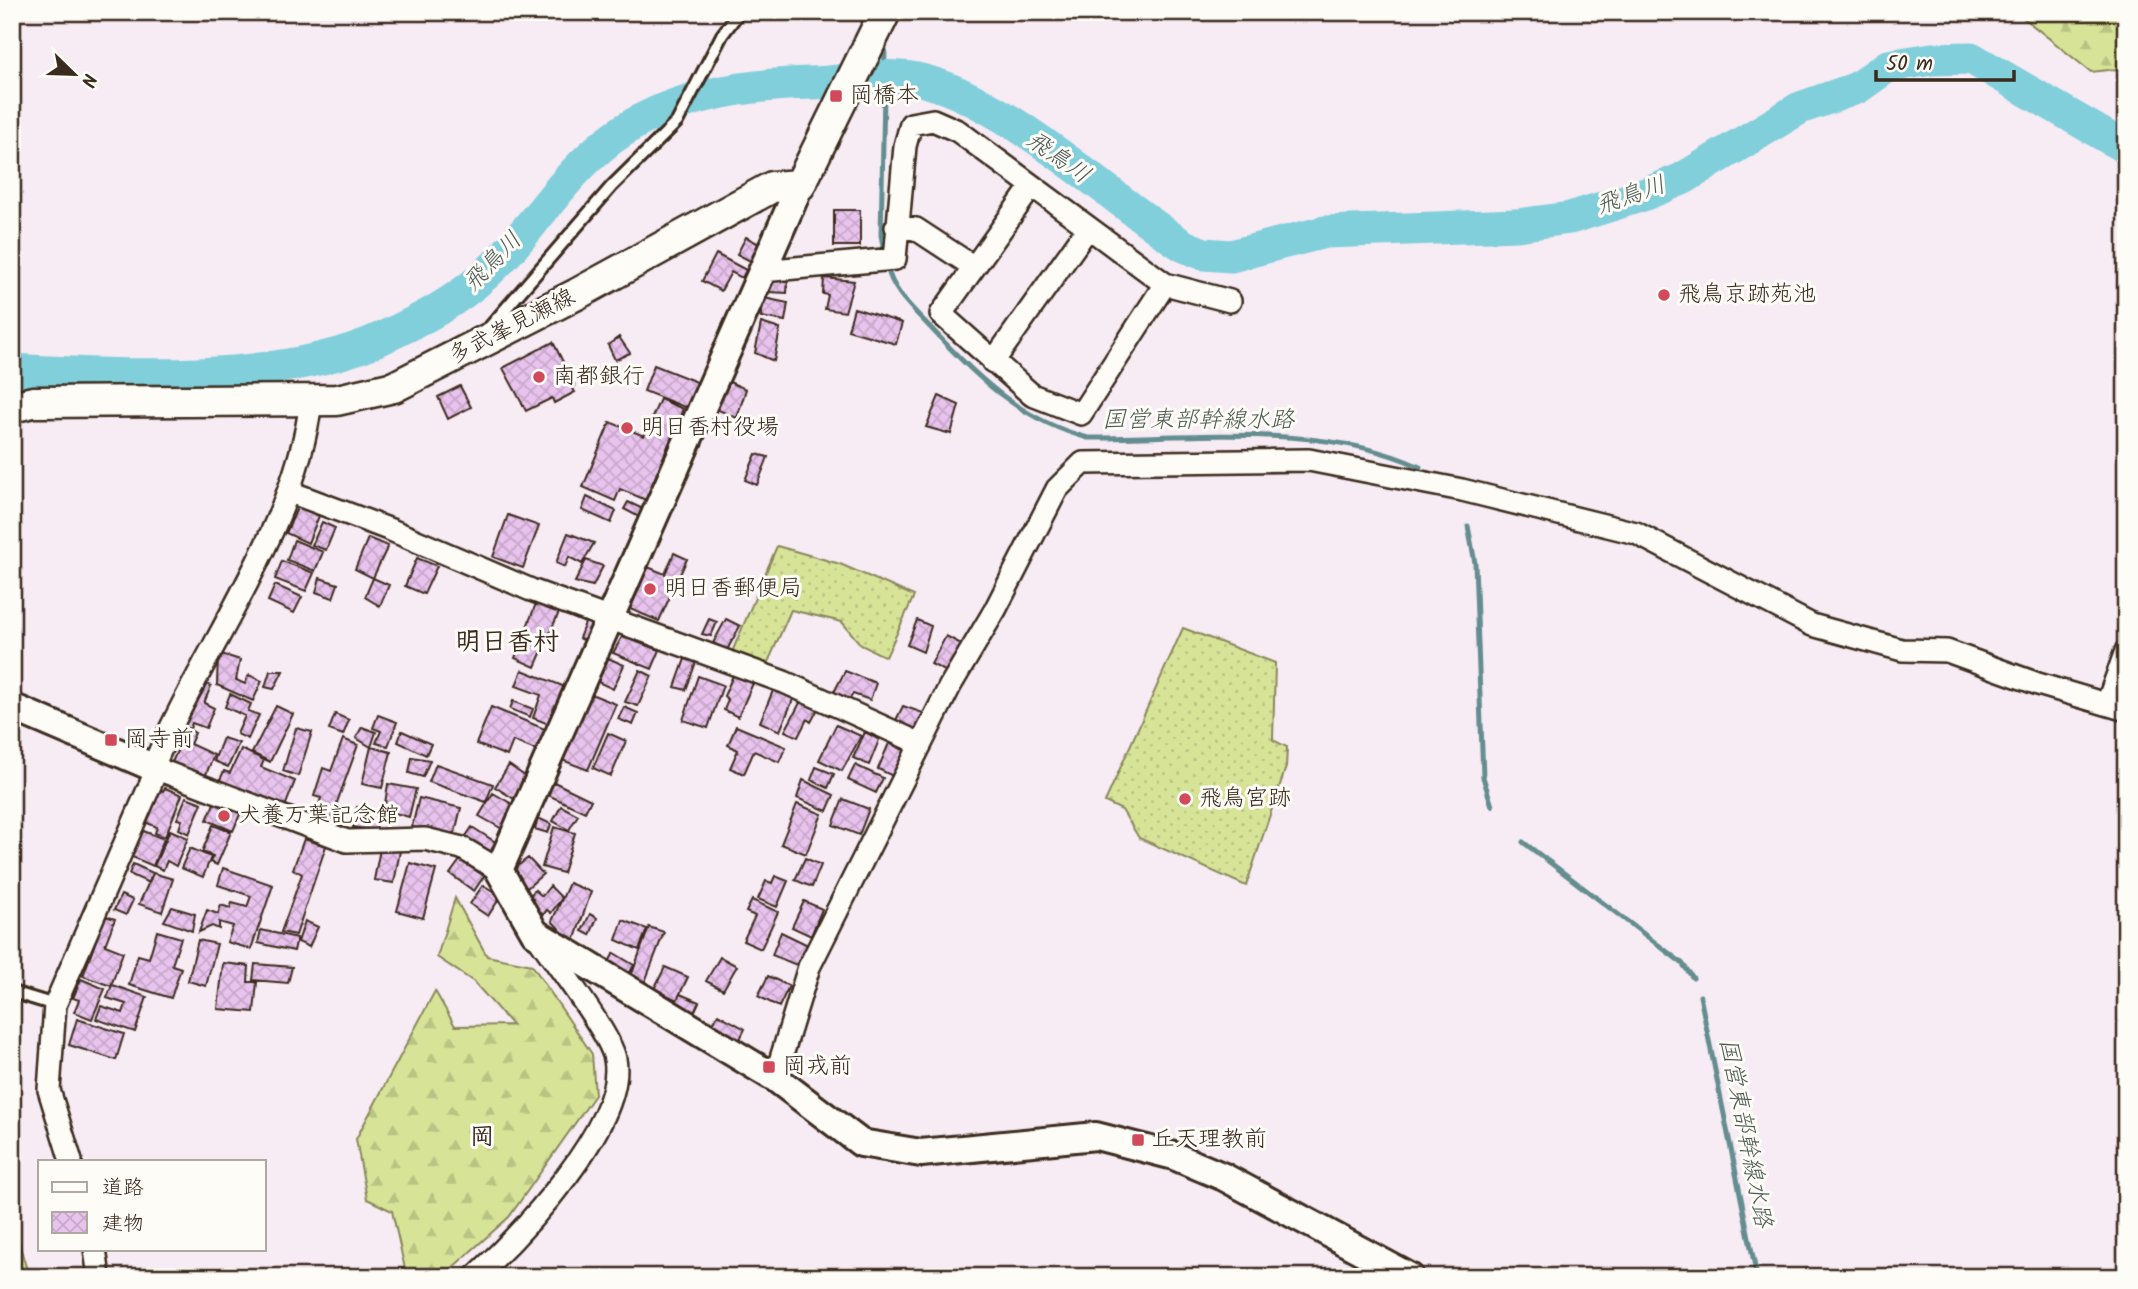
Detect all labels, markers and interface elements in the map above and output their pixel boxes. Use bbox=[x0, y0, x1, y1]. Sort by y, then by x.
north arrow bbox=[38, 38, 108, 108]
scale bar bbox=[1876, 38, 2014, 82]
text: 50 m bbox=[1886, 48, 1933, 81]
text: N bbox=[72, 68, 104, 91]
place label: 岡橋本 bbox=[850, 78, 919, 114]
marker: 岡橋本 bbox=[828, 88, 844, 104]
water label: 飛鳥川 bbox=[1017, 121, 1099, 195]
water label: 飛鳥川 bbox=[1591, 166, 1671, 226]
water label: 飛鳥川 bbox=[454, 223, 532, 301]
place label: 飛鳥京跡苑池 bbox=[1678, 277, 1816, 313]
street label: 多武峯見瀬線 bbox=[442, 280, 582, 374]
marker: 飛鳥京跡苑池 bbox=[1656, 287, 1672, 303]
place label: 南都銀行 bbox=[553, 359, 645, 395]
marker: 南都銀行 bbox=[531, 369, 547, 385]
water label: 国営東部幹線水路 bbox=[1102, 401, 1296, 440]
place label: 明日香村役場 bbox=[641, 410, 779, 446]
marker: 明日香村役場 bbox=[619, 420, 635, 436]
place label: 明日香郵便局 bbox=[664, 571, 802, 607]
marker: 明日香郵便局 bbox=[642, 581, 658, 597]
district label: 明日香村 bbox=[455, 622, 559, 664]
place label: 岡寺前 bbox=[125, 722, 194, 758]
marker: 岡寺前 bbox=[103, 732, 119, 748]
place label: 飛鳥宮跡 bbox=[1199, 781, 1291, 817]
marker: 飛鳥宮跡 bbox=[1177, 791, 1193, 807]
place label: 犬養万葉記念館 bbox=[238, 798, 399, 834]
marker: 犬養万葉記念館 bbox=[216, 808, 232, 824]
water label: 国営東部幹線水路 bbox=[1708, 1035, 1783, 1233]
place label: 岡戎前 bbox=[783, 1049, 852, 1085]
marker: 岡戎前 bbox=[761, 1059, 777, 1075]
district label: 岡 bbox=[470, 1118, 494, 1157]
place label: 丘天理教前 bbox=[1152, 1122, 1267, 1158]
marker: 丘天理教前 bbox=[1130, 1132, 1146, 1148]
legend bbox=[38, 1160, 266, 1250]
text: 道路 bbox=[102, 1172, 144, 1205]
text: 建物 bbox=[102, 1208, 144, 1241]

